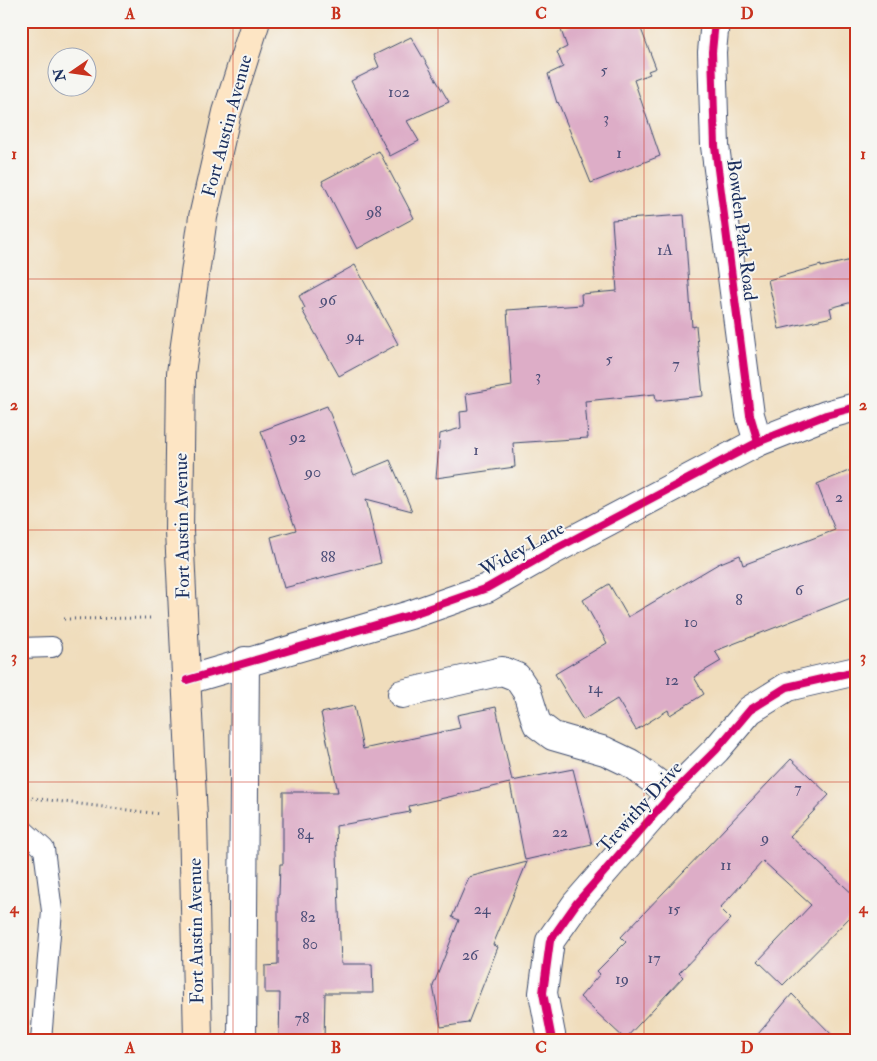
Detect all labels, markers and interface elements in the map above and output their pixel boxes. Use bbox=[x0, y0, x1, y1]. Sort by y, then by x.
text: A bbox=[124, 4, 136, 24]
text: B bbox=[331, 4, 341, 24]
text: C bbox=[535, 4, 547, 24]
text: D bbox=[740, 4, 754, 24]
north arrow bbox=[48, 48, 98, 98]
street label: Fort Austin Avenue bbox=[196, 52, 258, 200]
house number: 5 bbox=[600, 60, 608, 80]
text: N bbox=[50, 66, 70, 84]
house number: 102 bbox=[388, 82, 410, 102]
house number: 3 bbox=[603, 108, 609, 128]
house number: 1 bbox=[616, 143, 622, 163]
text: 1 bbox=[11, 144, 17, 164]
text: 1 bbox=[860, 144, 866, 164]
street label: Bowden Park Road bbox=[721, 158, 763, 303]
house number: 98 bbox=[365, 202, 382, 222]
house number: 1A bbox=[657, 240, 673, 260]
house number: 96 bbox=[319, 290, 337, 310]
house number: 94 bbox=[346, 326, 365, 346]
house number: 5 bbox=[605, 349, 613, 369]
house number: 7 bbox=[672, 354, 680, 374]
house number: 3 bbox=[535, 366, 541, 386]
text: 2 bbox=[10, 395, 18, 415]
text: 2 bbox=[859, 395, 867, 415]
house number: 92 bbox=[289, 427, 306, 447]
house number: 1 bbox=[473, 440, 479, 460]
street label: Fort Austin Avenue bbox=[169, 453, 195, 599]
house number: 90 bbox=[304, 462, 321, 482]
house number: 2 bbox=[835, 487, 843, 507]
street label: Widey Lane bbox=[475, 516, 569, 583]
house number: 88 bbox=[320, 547, 336, 567]
house number: 6 bbox=[795, 580, 804, 600]
house number: 8 bbox=[735, 590, 743, 610]
house number: 10 bbox=[684, 612, 698, 632]
text: 3 bbox=[11, 647, 17, 667]
text: 3 bbox=[860, 647, 866, 667]
house number: 12 bbox=[665, 670, 679, 690]
house number: 14 bbox=[588, 678, 604, 698]
street label: Trewithy Drive bbox=[592, 756, 688, 858]
house number: 7 bbox=[794, 778, 802, 798]
house number: 22 bbox=[552, 822, 568, 842]
house number: 84 bbox=[297, 824, 314, 844]
house number: 9 bbox=[760, 828, 769, 848]
house number: 11 bbox=[720, 855, 732, 875]
street label: Fort Austin Avenue bbox=[183, 858, 209, 1004]
text: 4 bbox=[9, 898, 20, 918]
text: 4 bbox=[858, 898, 869, 918]
house number: 24 bbox=[474, 899, 492, 919]
house number: 15 bbox=[668, 899, 680, 919]
house number: 82 bbox=[300, 907, 316, 927]
house number: 80 bbox=[302, 934, 318, 954]
house number: 26 bbox=[462, 945, 479, 965]
house number: 17 bbox=[647, 948, 661, 968]
house number: 19 bbox=[615, 969, 629, 989]
house number: 78 bbox=[295, 1008, 310, 1028]
text: A bbox=[124, 1038, 136, 1058]
text: B bbox=[331, 1038, 341, 1058]
text: C bbox=[535, 1038, 547, 1058]
text: D bbox=[740, 1038, 754, 1058]

